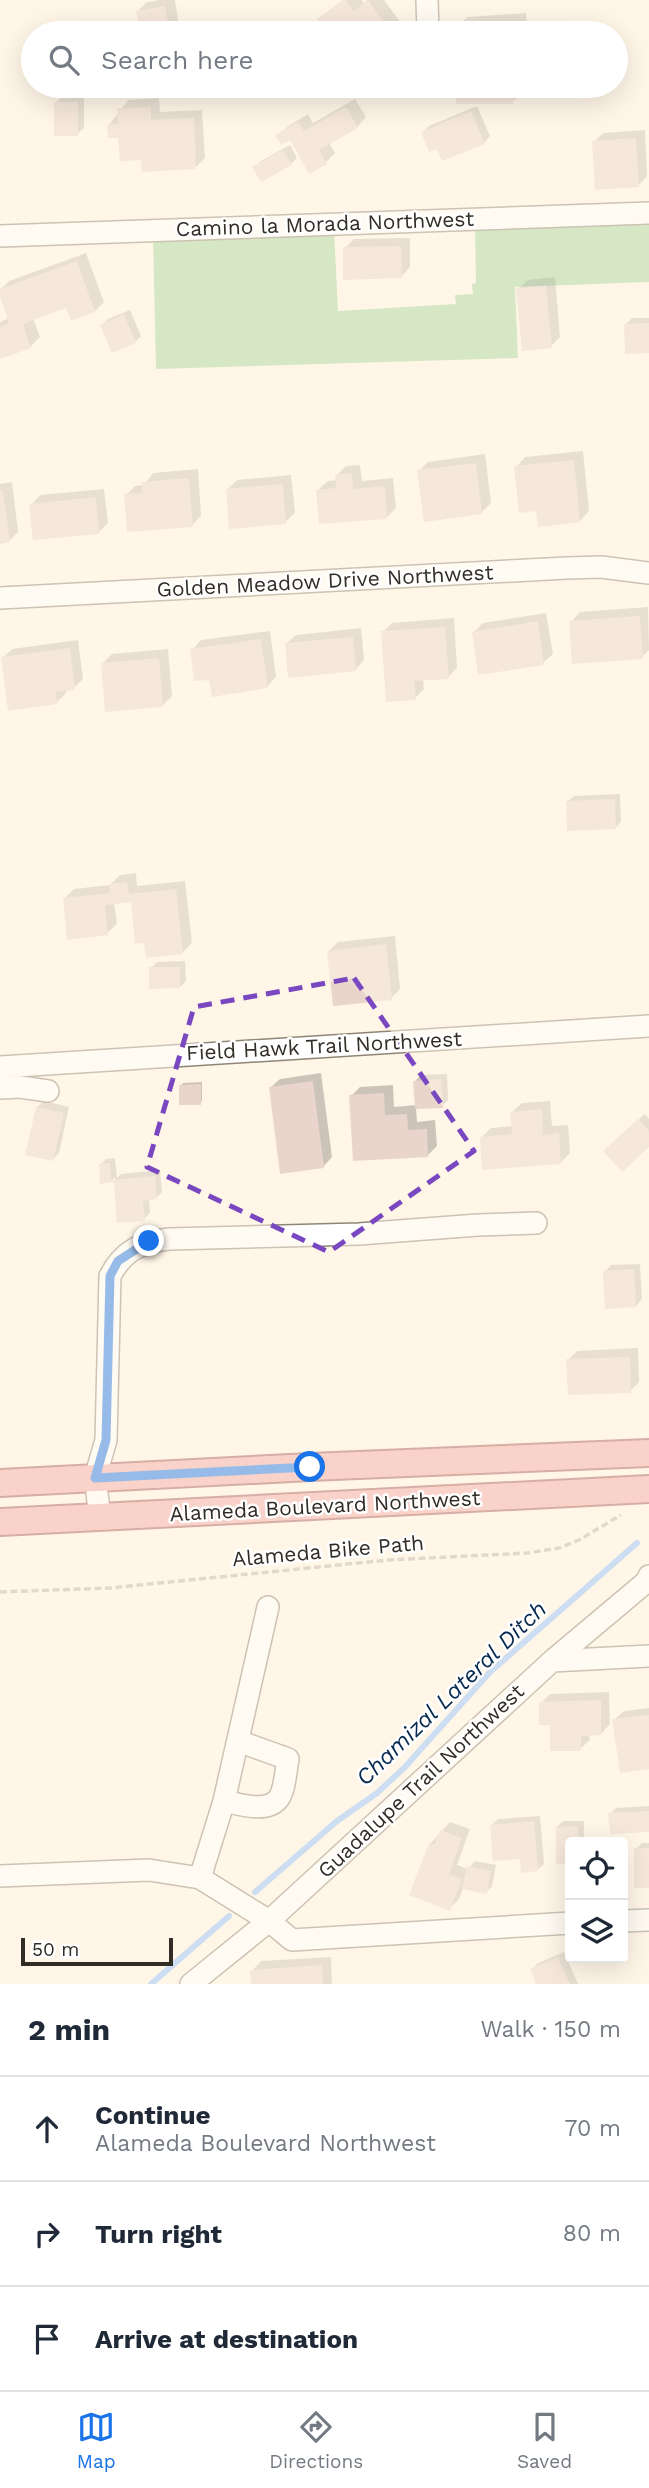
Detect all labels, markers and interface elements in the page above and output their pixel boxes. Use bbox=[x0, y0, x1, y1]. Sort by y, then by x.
search box bbox=[21, 21, 628, 98]
icon: search bbox=[45, 41, 83, 79]
text: Search here bbox=[101, 45, 253, 75]
street label: Camino la Morada Northwest bbox=[175, 206, 475, 241]
street label: Golden Meadow Drive Northwest bbox=[156, 559, 494, 602]
street label: Field Hawk Trail Northwest bbox=[185, 1026, 463, 1065]
route end bbox=[133, 1225, 164, 1256]
route start bbox=[294, 1451, 325, 1482]
street label: Alameda Boulevard Northwest bbox=[169, 1485, 481, 1526]
street label: Alameda Bike Path bbox=[231, 1530, 425, 1571]
water label: Chamizal Lateral Ditch bbox=[351, 1595, 552, 1791]
street label: Guadalupe Trail Northwest bbox=[312, 1678, 529, 1883]
map controls bbox=[565, 1837, 628, 1963]
button: locate bbox=[565, 1837, 628, 1900]
button: layers bbox=[565, 1900, 628, 1963]
scale bar bbox=[21, 1935, 173, 1967]
text: 50 m bbox=[32, 1938, 79, 1961]
text: 2 min bbox=[28, 2012, 110, 2047]
text: Walk · 150 m bbox=[480, 2016, 621, 2043]
text: Continue bbox=[95, 2100, 211, 2130]
icon: ahead bbox=[28, 2110, 66, 2148]
text: 70 m bbox=[564, 2115, 621, 2142]
text: Alameda Boulevard Northwest bbox=[95, 2130, 436, 2157]
icon: right bbox=[28, 2215, 66, 2253]
text: Turn right bbox=[95, 2219, 222, 2249]
text: 80 m bbox=[563, 2220, 621, 2247]
icon: arrive bbox=[28, 2320, 66, 2358]
text: Arrive at destination bbox=[95, 2324, 358, 2354]
tab: Map bbox=[77, 2408, 116, 2473]
tab: Directions bbox=[269, 2408, 363, 2473]
tab: Saved bbox=[517, 2408, 572, 2473]

